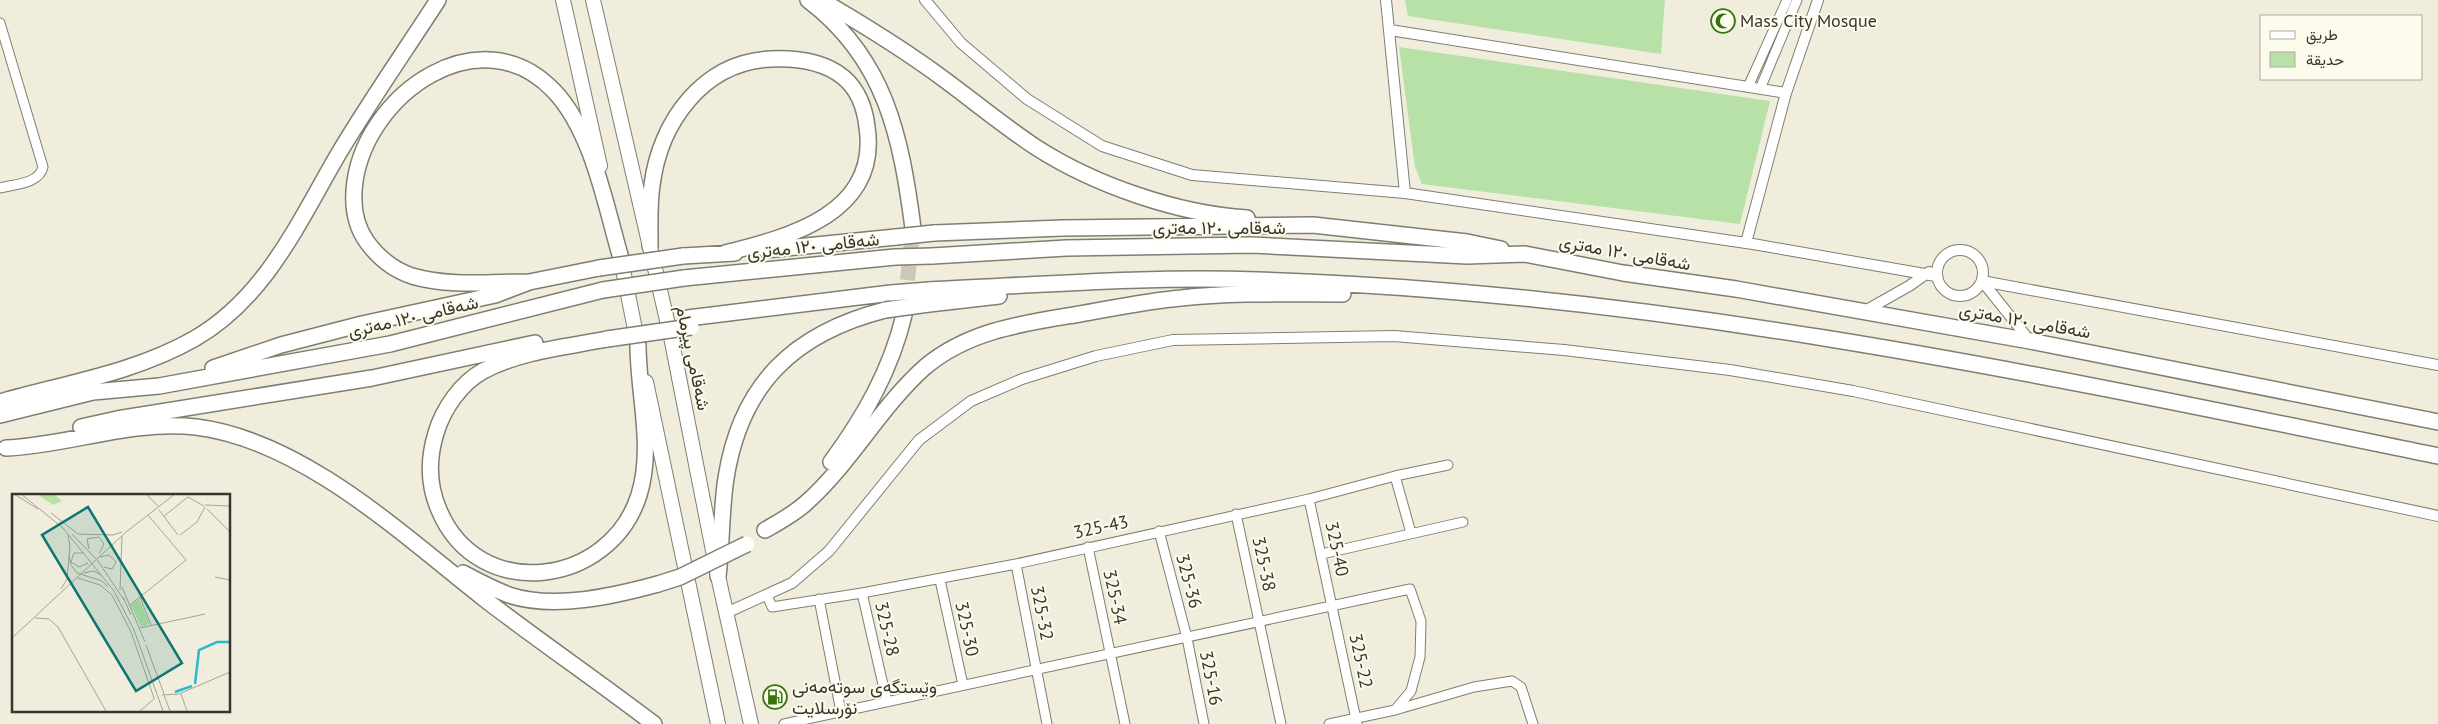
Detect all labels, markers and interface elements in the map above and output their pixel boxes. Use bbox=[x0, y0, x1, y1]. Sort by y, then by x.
mosque icon: Mass City Mosque bbox=[1710, 8, 1736, 34]
place label: Mass City Mosque bbox=[1740, 9, 1877, 32]
legend bbox=[2260, 15, 2423, 80]
text: طريق bbox=[2306, 25, 2338, 45]
text: حديقة bbox=[2306, 50, 2344, 69]
street label: شەقامی ١٢٠ مەتری bbox=[1152, 216, 1286, 239]
street label: شەقامی ١٢٠ مەتری bbox=[745, 227, 880, 264]
street label: شەقامی ١٢٠ مەتری bbox=[1557, 230, 1693, 275]
street label: شەقامی ١٢٠ مەتری bbox=[345, 290, 480, 343]
street label: شەقامی ١٢٠ مەتری bbox=[1957, 298, 2093, 343]
street label: شەقامی پیرمام bbox=[670, 303, 716, 413]
inset map bbox=[12, 494, 230, 712]
street label: 325-43 bbox=[1071, 509, 1130, 544]
street label: 325-40 bbox=[1320, 519, 1355, 579]
street label: 325-38 bbox=[1247, 534, 1282, 593]
street label: 325-36 bbox=[1171, 551, 1208, 611]
street label: 325-34 bbox=[1098, 567, 1133, 627]
street label: 325-32 bbox=[1026, 583, 1059, 642]
street label: 325-28 bbox=[870, 599, 905, 659]
street label: 325-30 bbox=[950, 599, 985, 659]
street label: 325-22 bbox=[1344, 631, 1379, 690]
street label: 325-16 bbox=[1195, 648, 1228, 707]
place label: وێستگەی سوتەمەنی نۆرسلایت bbox=[792, 675, 937, 719]
fuel station icon: وێستگەی سوتەمەنی نۆرسلایت bbox=[762, 684, 788, 710]

